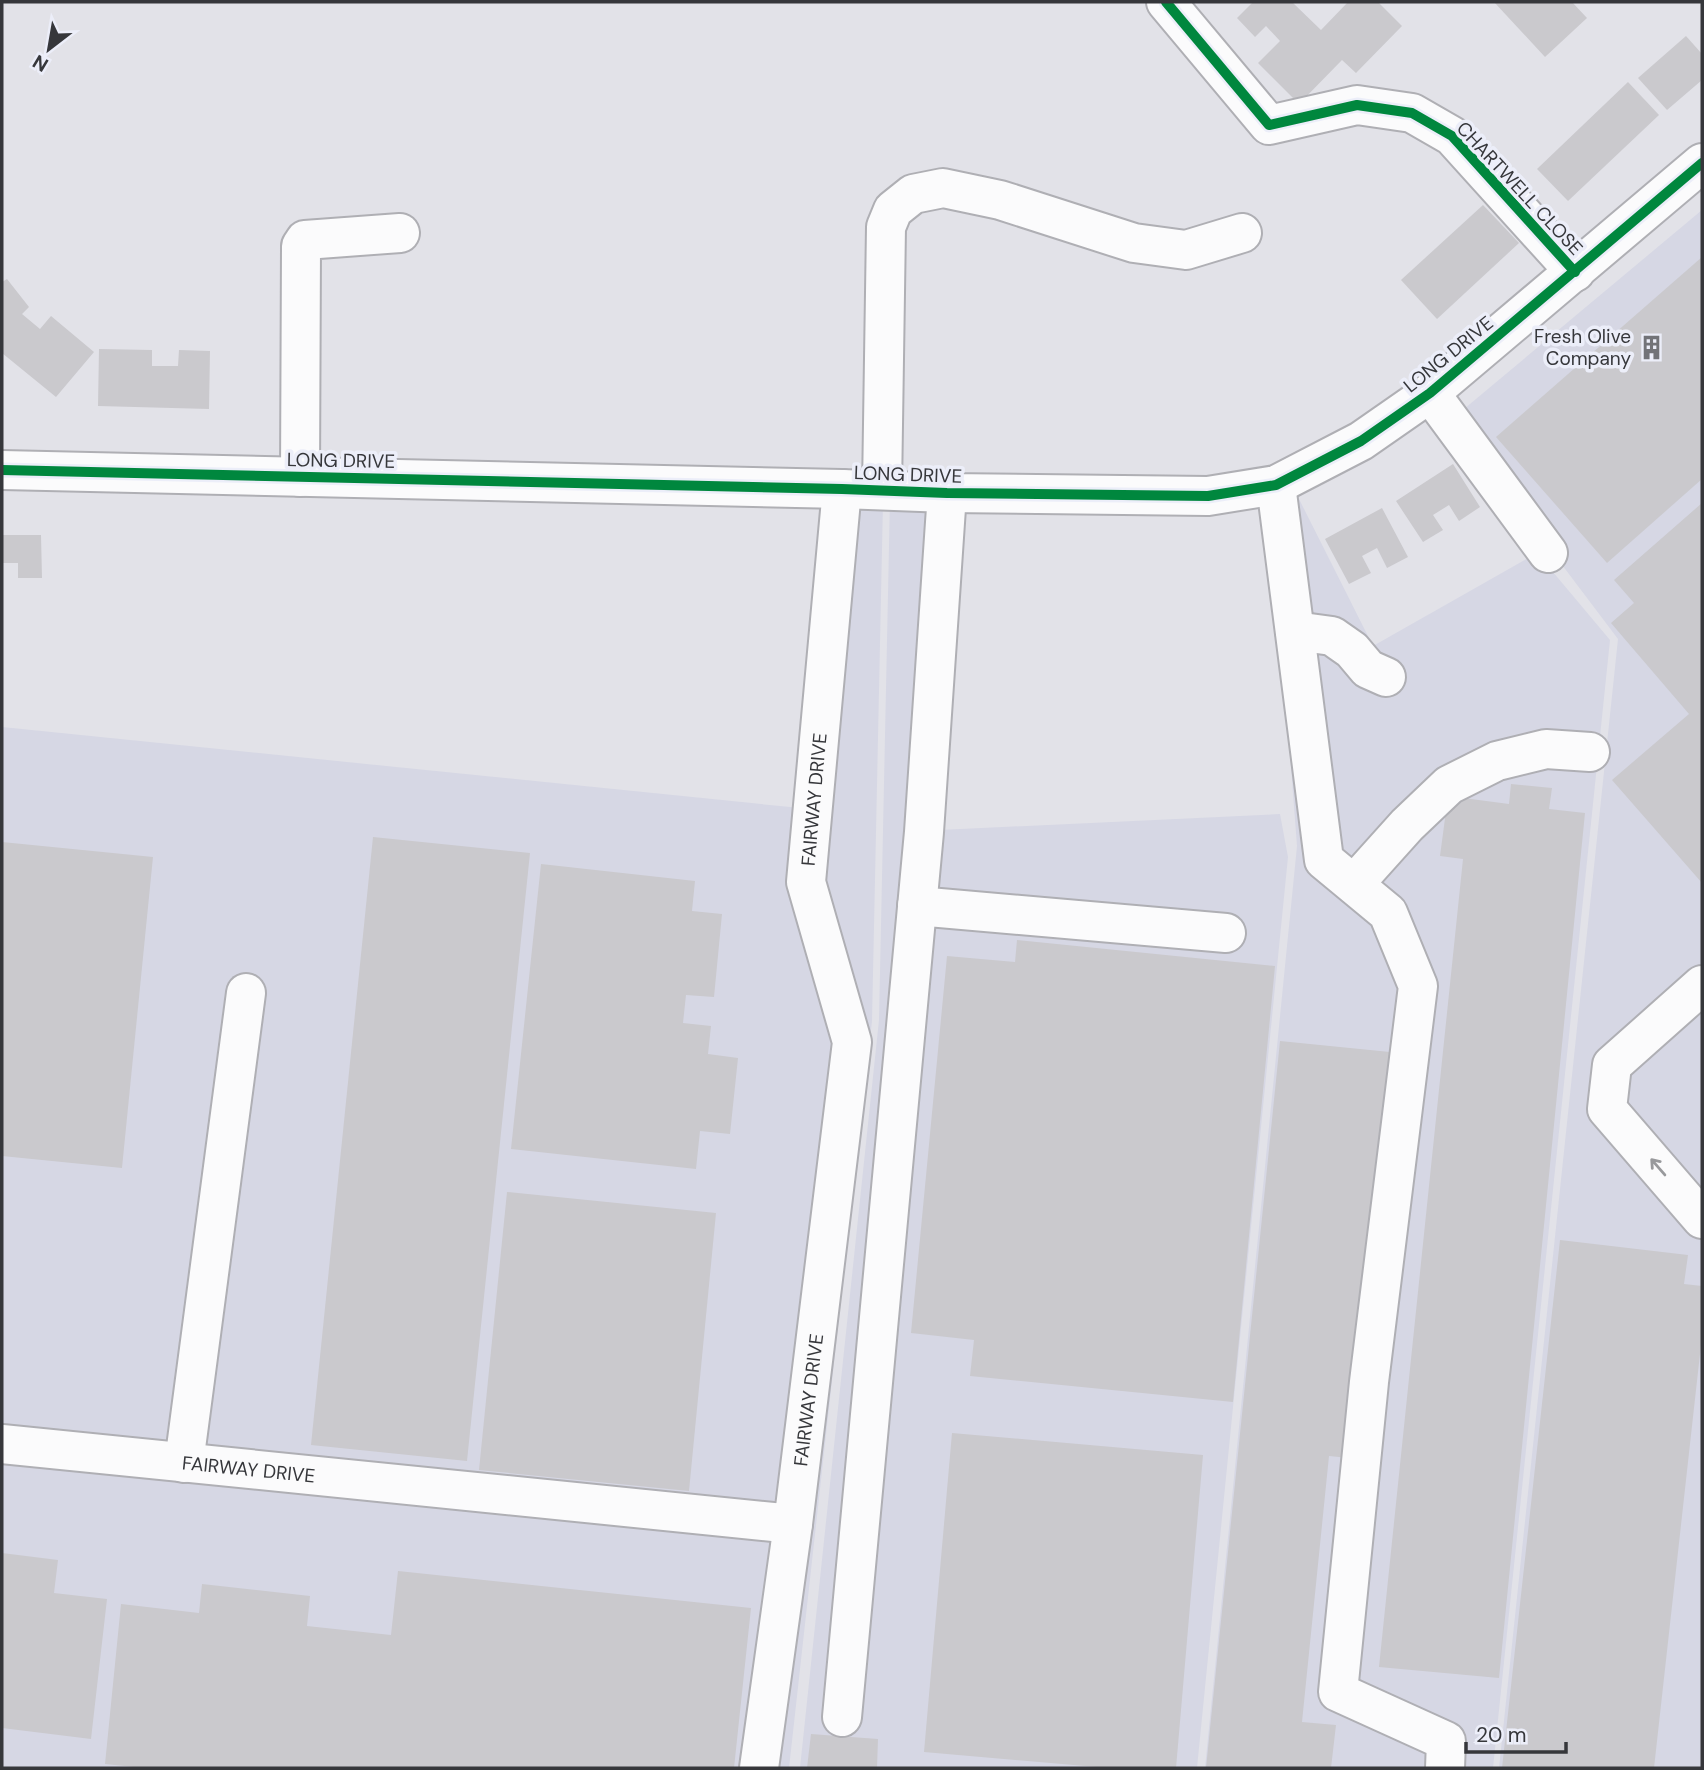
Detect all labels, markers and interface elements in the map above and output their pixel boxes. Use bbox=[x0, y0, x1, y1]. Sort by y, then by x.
north arrow bbox=[14, 14, 84, 84]
text: N bbox=[28, 49, 53, 77]
street label: CHARTWELL CLOSE bbox=[1451, 116, 1588, 261]
street label: LONG DRIVE bbox=[1398, 311, 1498, 398]
place label: Fresh Olive Company bbox=[1534, 324, 1631, 371]
building icon: Fresh Olive Company bbox=[1637, 333, 1665, 361]
street label: LONG DRIVE bbox=[287, 447, 395, 474]
street label: LONG DRIVE bbox=[853, 460, 963, 489]
street label: FAIRWAY DRIVE bbox=[796, 732, 833, 867]
one-way arrow bbox=[1650, 1158, 1666, 1176]
street label: FAIRWAY DRIVE bbox=[788, 1332, 829, 1468]
street label: FAIRWAY DRIVE bbox=[181, 1450, 316, 1489]
scale bar bbox=[1466, 1710, 1566, 1754]
text: 20 m bbox=[1476, 1721, 1527, 1749]

